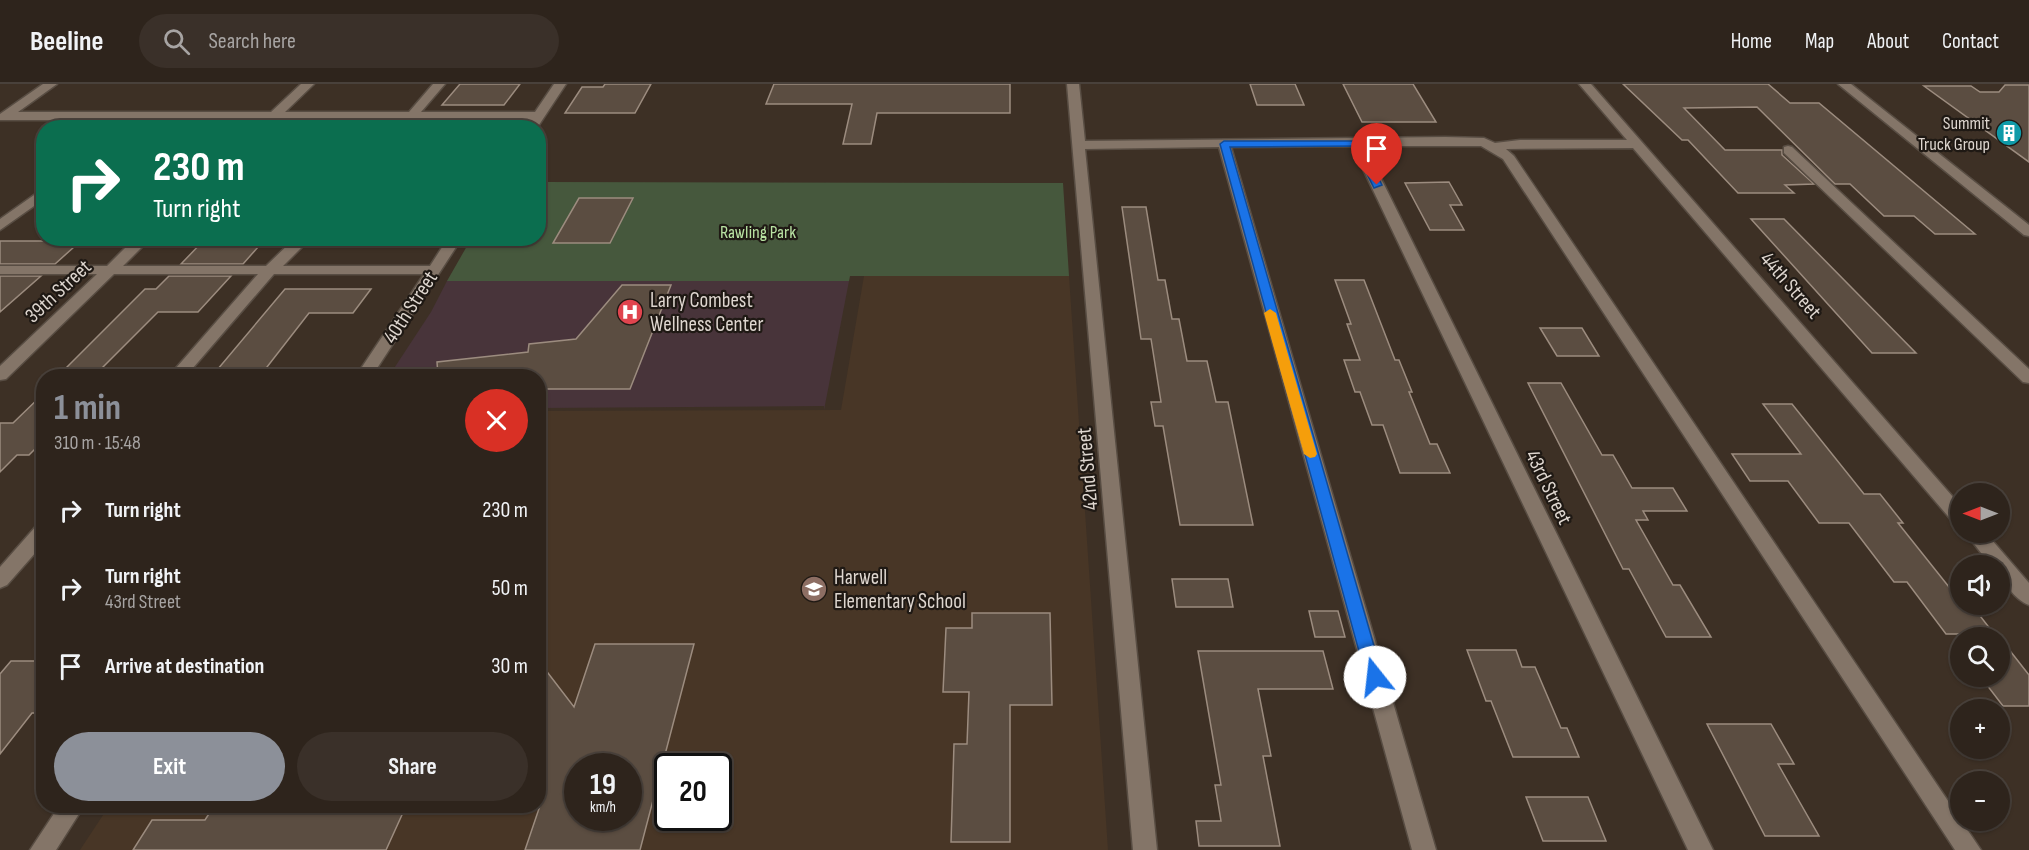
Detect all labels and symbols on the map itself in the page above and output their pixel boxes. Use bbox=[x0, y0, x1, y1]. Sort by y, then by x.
place label: Summit Truck Group bbox=[1918, 113, 1991, 155]
building icon: Summit Truck Group bbox=[1994, 118, 2024, 148]
pin bbox=[1351, 123, 1402, 185]
park label: Rawling Park bbox=[720, 222, 796, 243]
street label: 44th Street bbox=[1755, 247, 1827, 324]
street label: 39th Street bbox=[20, 255, 97, 328]
street label: 40th Street bbox=[378, 266, 443, 348]
place label: Larry Combest Wellness Center bbox=[650, 288, 763, 337]
hospital icon: Larry Combest Wellness Center bbox=[615, 297, 645, 327]
street label: 42nd Street bbox=[1071, 427, 1104, 511]
street label: 43rd Street bbox=[1520, 446, 1577, 529]
north arrow bbox=[1950, 483, 2010, 543]
place label: Harwell Elementary School bbox=[834, 565, 966, 614]
school or university icon: Harwell Elementary School bbox=[799, 574, 829, 604]
position arrow bbox=[1343, 645, 1407, 709]
speed limit sign: 20 bbox=[654, 753, 732, 831]

